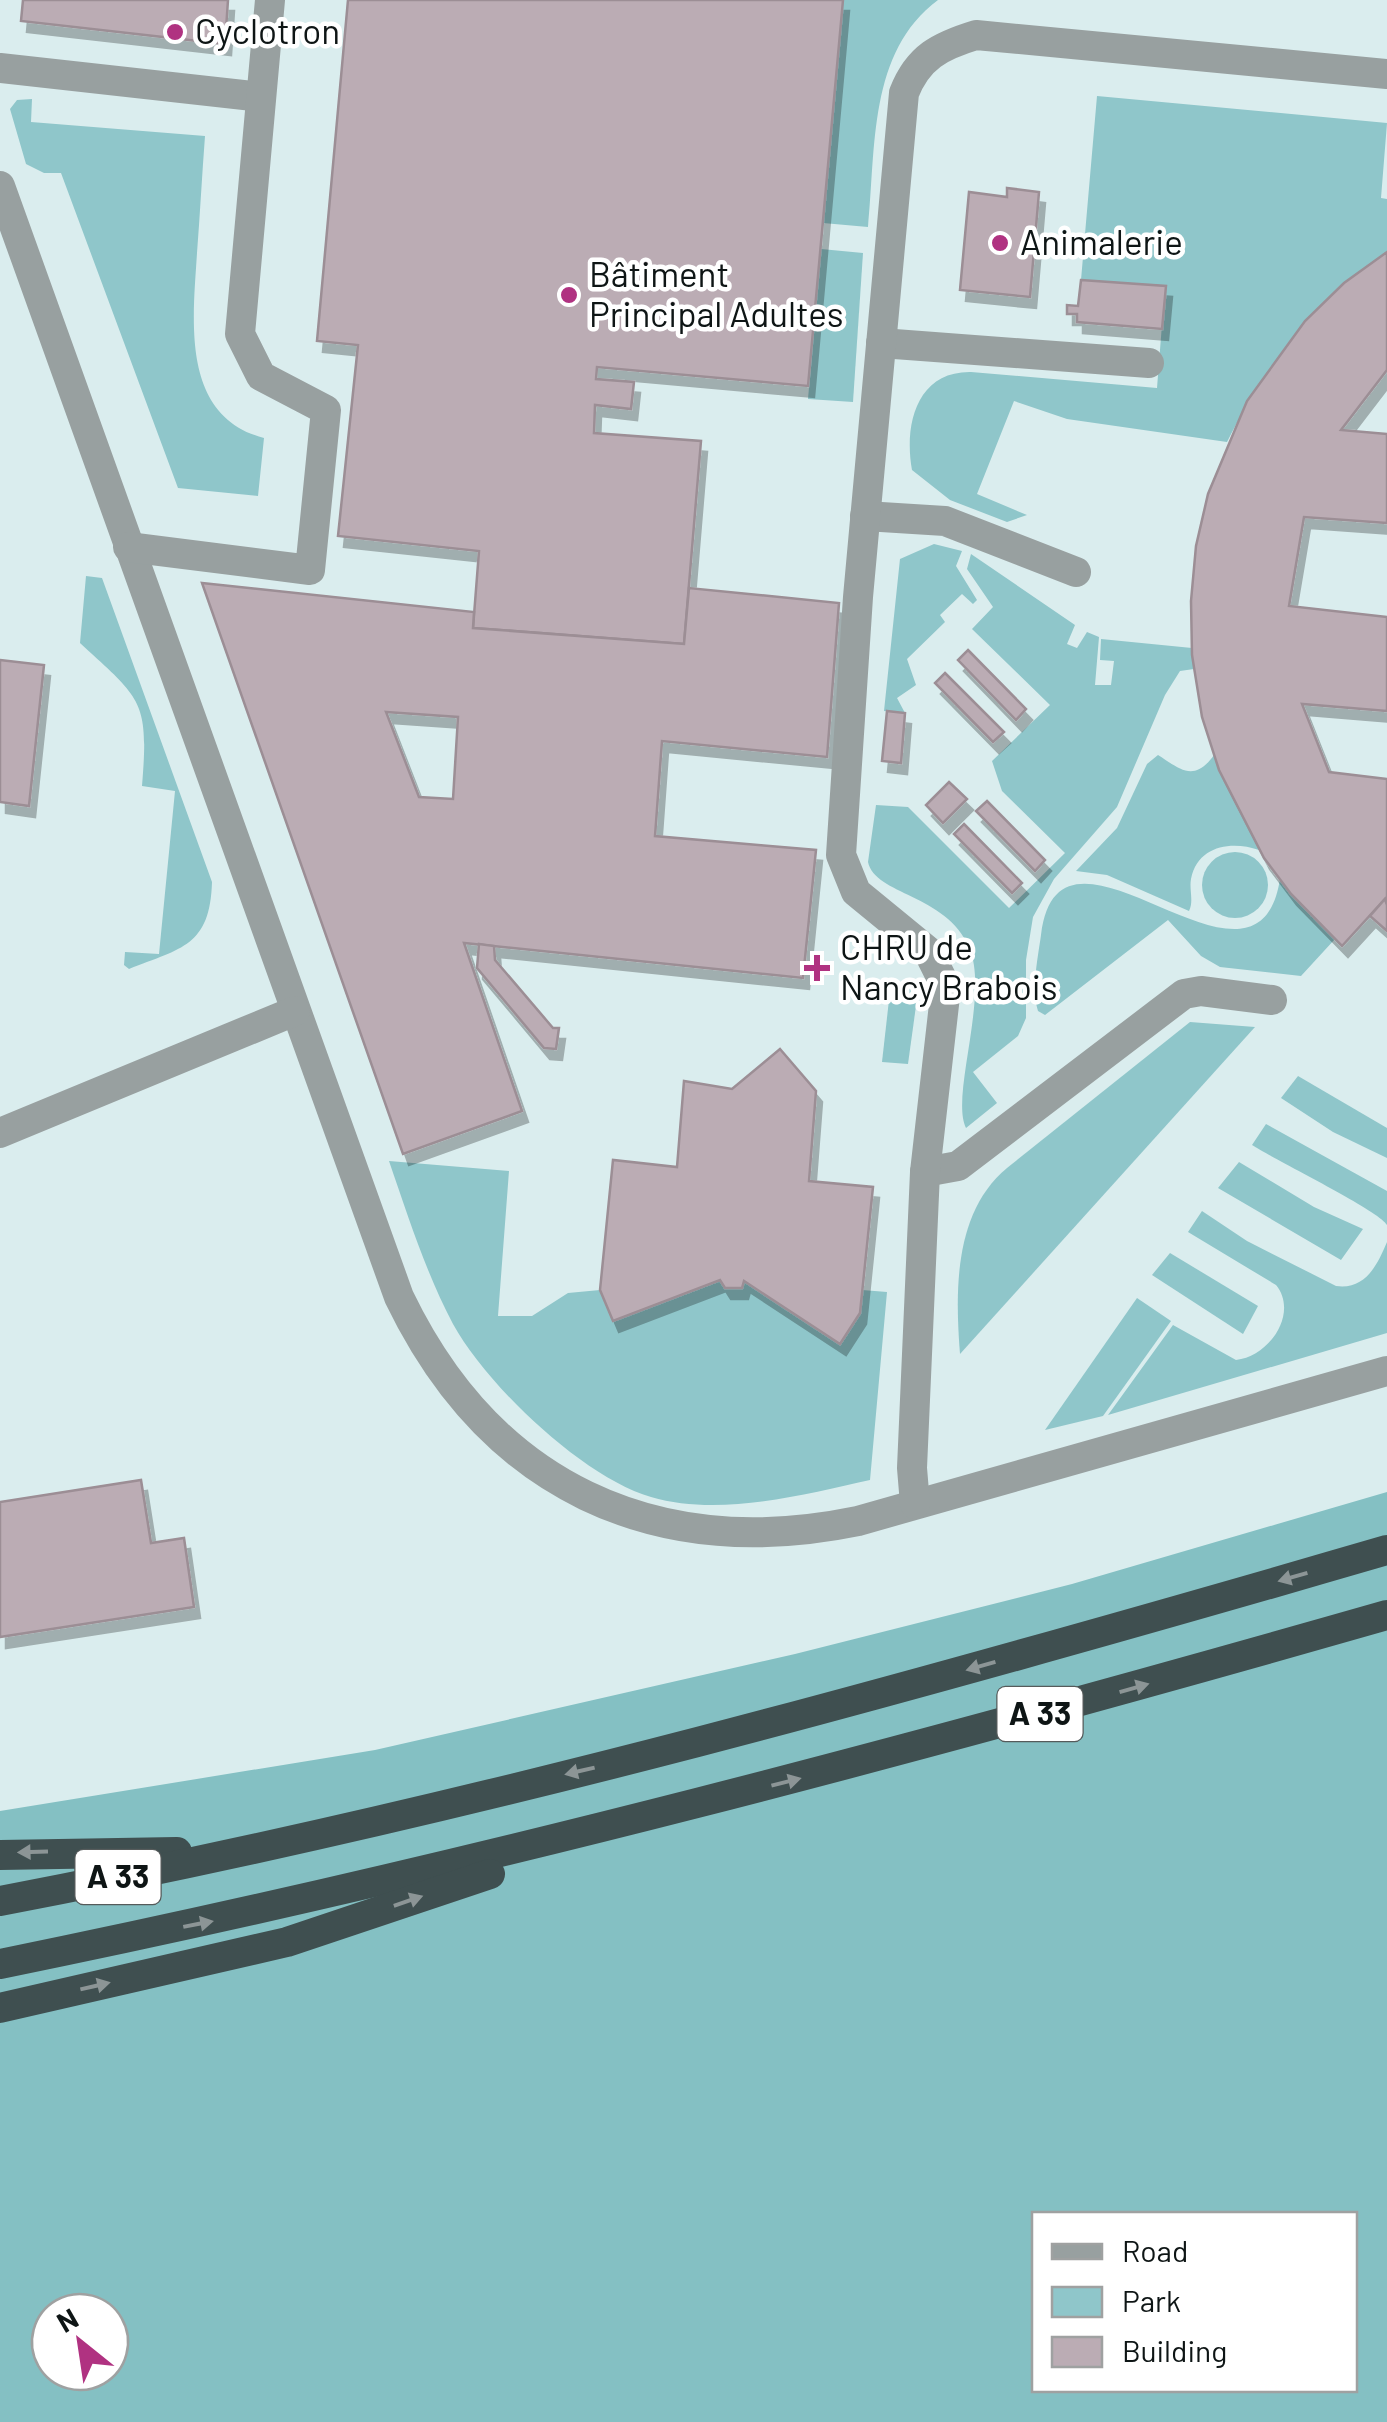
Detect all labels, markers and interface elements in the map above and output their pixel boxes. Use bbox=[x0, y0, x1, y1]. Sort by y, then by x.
place label: Cyclotron bbox=[195, 9, 340, 51]
marker: Cyclotron bbox=[164, 21, 186, 43]
place label: Animalerie bbox=[1020, 220, 1183, 262]
marker: Animalerie bbox=[989, 232, 1011, 254]
place label: Bâtiment Principal Adultes bbox=[589, 252, 844, 334]
marker: Bâtiment Principal Adultes bbox=[558, 284, 580, 306]
place label: CHRU de Nancy Brabois bbox=[840, 925, 1058, 1007]
marker: CHRU de Nancy Brabois bbox=[804, 955, 830, 981]
one-way arrow bbox=[1277, 1570, 1308, 1585]
one-way arrow bbox=[965, 1659, 996, 1674]
one-way arrow bbox=[1119, 1679, 1150, 1695]
road number: A 33 bbox=[998, 1687, 1082, 1741]
one-way arrow bbox=[564, 1764, 595, 1779]
one-way arrow bbox=[771, 1774, 802, 1790]
one-way arrow bbox=[16, 1844, 48, 1860]
road number: A 33 bbox=[76, 1850, 160, 1904]
one-way arrow bbox=[394, 1893, 424, 1908]
one-way arrow bbox=[183, 1916, 214, 1932]
one-way arrow bbox=[80, 1978, 111, 1993]
legend bbox=[1032, 2212, 1357, 2392]
text: Road bbox=[1122, 2232, 1188, 2268]
text: Park bbox=[1122, 2282, 1181, 2318]
north arrow bbox=[30, 2292, 130, 2392]
text: N bbox=[50, 2300, 84, 2339]
text: Building bbox=[1122, 2332, 1227, 2368]

